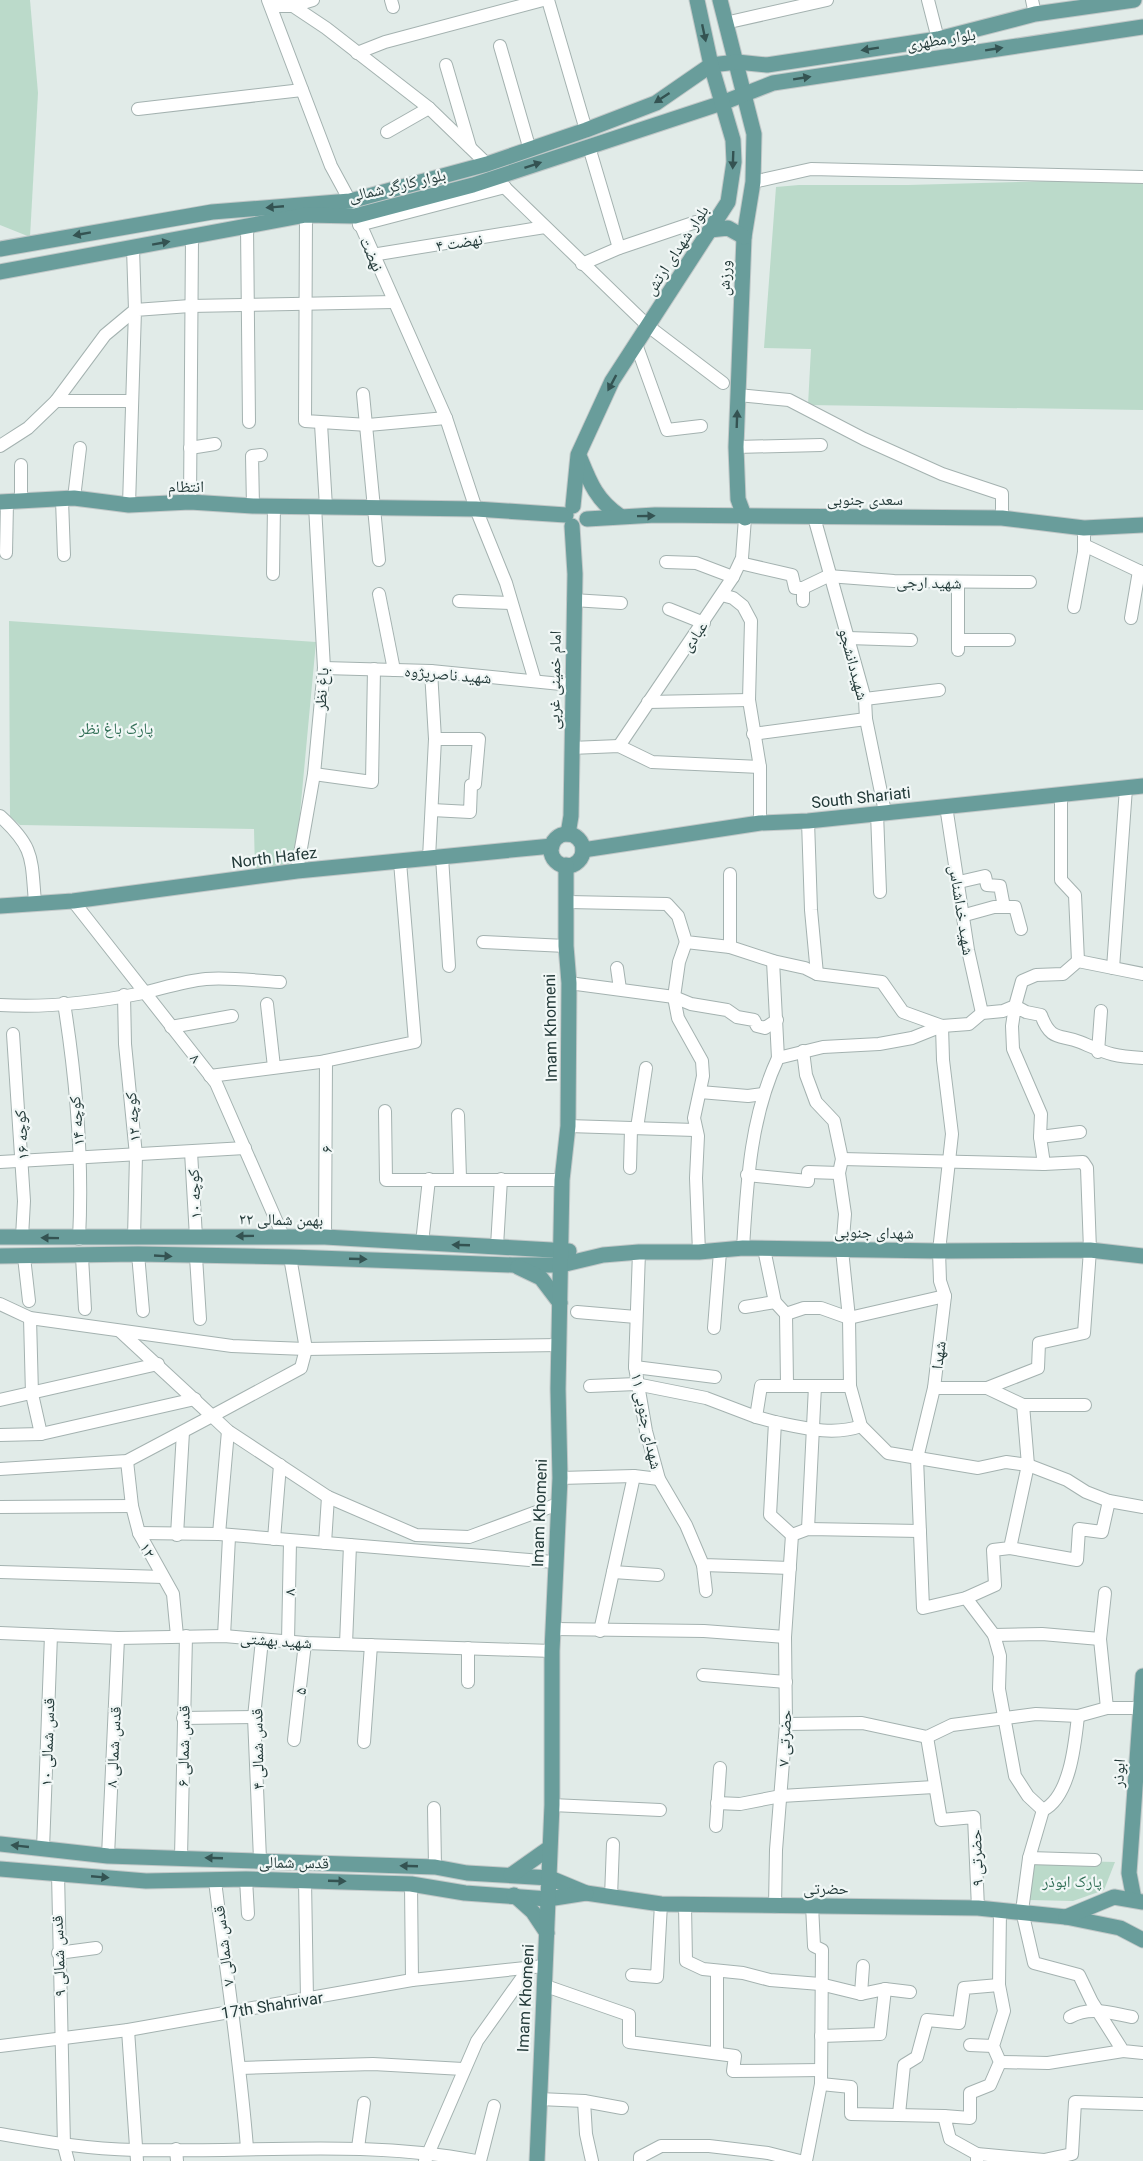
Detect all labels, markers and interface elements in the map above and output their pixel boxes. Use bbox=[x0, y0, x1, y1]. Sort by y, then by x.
one-way arrow bbox=[700, 23, 709, 42]
street label: بلوار مطهری bbox=[905, 25, 977, 55]
one-way arrow bbox=[860, 45, 879, 54]
one-way arrow bbox=[985, 45, 1004, 54]
one-way arrow bbox=[792, 74, 811, 83]
one-way arrow bbox=[655, 92, 671, 104]
one-way arrow bbox=[729, 150, 738, 169]
one-way arrow bbox=[524, 160, 542, 170]
street label: بلوار کارگر شمالی bbox=[347, 165, 448, 207]
one-way arrow bbox=[265, 202, 284, 212]
street label: بلوار شهدای ارتش bbox=[640, 202, 713, 299]
street label: نهضت ۴ bbox=[434, 229, 484, 256]
one-way arrow bbox=[72, 230, 91, 239]
street label: نهضت bbox=[356, 234, 388, 275]
one-way arrow bbox=[152, 239, 171, 248]
street label: ورزش bbox=[714, 260, 736, 296]
one-way arrow bbox=[607, 375, 617, 392]
one-way arrow bbox=[732, 409, 742, 428]
street label: انتظام bbox=[168, 477, 204, 497]
street label: سعدی جنوبی bbox=[827, 490, 903, 510]
one-way arrow bbox=[636, 511, 655, 520]
street label: شهید ارجی bbox=[896, 572, 962, 594]
street label: عبادی bbox=[677, 617, 713, 656]
street label: شهیددانشجو bbox=[835, 626, 872, 702]
street label: امام خمینی غربی bbox=[544, 630, 566, 730]
street label: شهید ناصرپژوه bbox=[404, 661, 492, 688]
street label: باغ نظر bbox=[310, 667, 333, 712]
park label: پارک باغ نظر bbox=[78, 719, 153, 739]
street label: South Shariati bbox=[811, 783, 912, 812]
street label: North Hafez bbox=[230, 843, 318, 872]
street label: شهید خداشناس bbox=[944, 864, 978, 957]
street label: Imam Khomeni bbox=[540, 974, 561, 1082]
street label: ۸ bbox=[186, 1050, 205, 1067]
street label: کوچه ۱۲ bbox=[121, 1091, 144, 1143]
street label: کوچه ۱۴ bbox=[65, 1095, 88, 1147]
street label: کوچه ۱۶ bbox=[10, 1109, 33, 1161]
street label: ۶ bbox=[317, 1145, 336, 1153]
street label: کوچه ۱۰ bbox=[184, 1168, 205, 1219]
street label: ۲۲ بهمن شمالی bbox=[239, 1209, 323, 1231]
street label: شهدای جنوبی bbox=[834, 1222, 914, 1244]
one-way arrow bbox=[236, 1231, 255, 1241]
one-way arrow bbox=[41, 1233, 60, 1243]
one-way arrow bbox=[452, 1240, 471, 1249]
one-way arrow bbox=[154, 1251, 173, 1260]
one-way arrow bbox=[349, 1255, 368, 1264]
street label: شهدا bbox=[927, 1340, 950, 1370]
street label: ۱۱ شهدای جنوبی bbox=[626, 1371, 666, 1471]
street label: Imam Khomeni bbox=[528, 1459, 551, 1567]
street label: ۱۲ bbox=[136, 1539, 159, 1561]
street label: ۸ bbox=[280, 1588, 299, 1596]
street label: شهید بهشتی bbox=[239, 1629, 312, 1653]
street label: ۵ bbox=[291, 1686, 310, 1696]
street label: قدس شمالی ۱۰ bbox=[36, 1698, 60, 1787]
street label: قدس شمالی ۶ bbox=[173, 1705, 195, 1787]
street label: قدس شمالی ۸ bbox=[102, 1706, 126, 1788]
street label: قدس شمالی ۴ bbox=[247, 1708, 269, 1790]
street label: حضرتی ۷ bbox=[774, 1709, 796, 1767]
street label: ابوذر bbox=[1108, 1758, 1129, 1789]
street label: حضرتی ۹ bbox=[966, 1829, 988, 1887]
one-way arrow bbox=[10, 1841, 29, 1851]
street label: قدس شمالی bbox=[259, 1852, 329, 1874]
one-way arrow bbox=[205, 1853, 224, 1862]
one-way arrow bbox=[399, 1861, 418, 1870]
one-way arrow bbox=[91, 1872, 110, 1882]
park label: پارک ابوذر bbox=[1041, 1872, 1102, 1891]
one-way arrow bbox=[327, 1877, 346, 1886]
street label: حضرتی bbox=[803, 1879, 849, 1899]
street label: ۷ قدس شمالی bbox=[209, 1904, 239, 1987]
street label: قدس شمالی ۹ bbox=[48, 1915, 70, 1997]
street label: Imam Khomeni bbox=[513, 1943, 538, 2053]
street label: 17th Shahrivar bbox=[220, 1988, 325, 2023]

